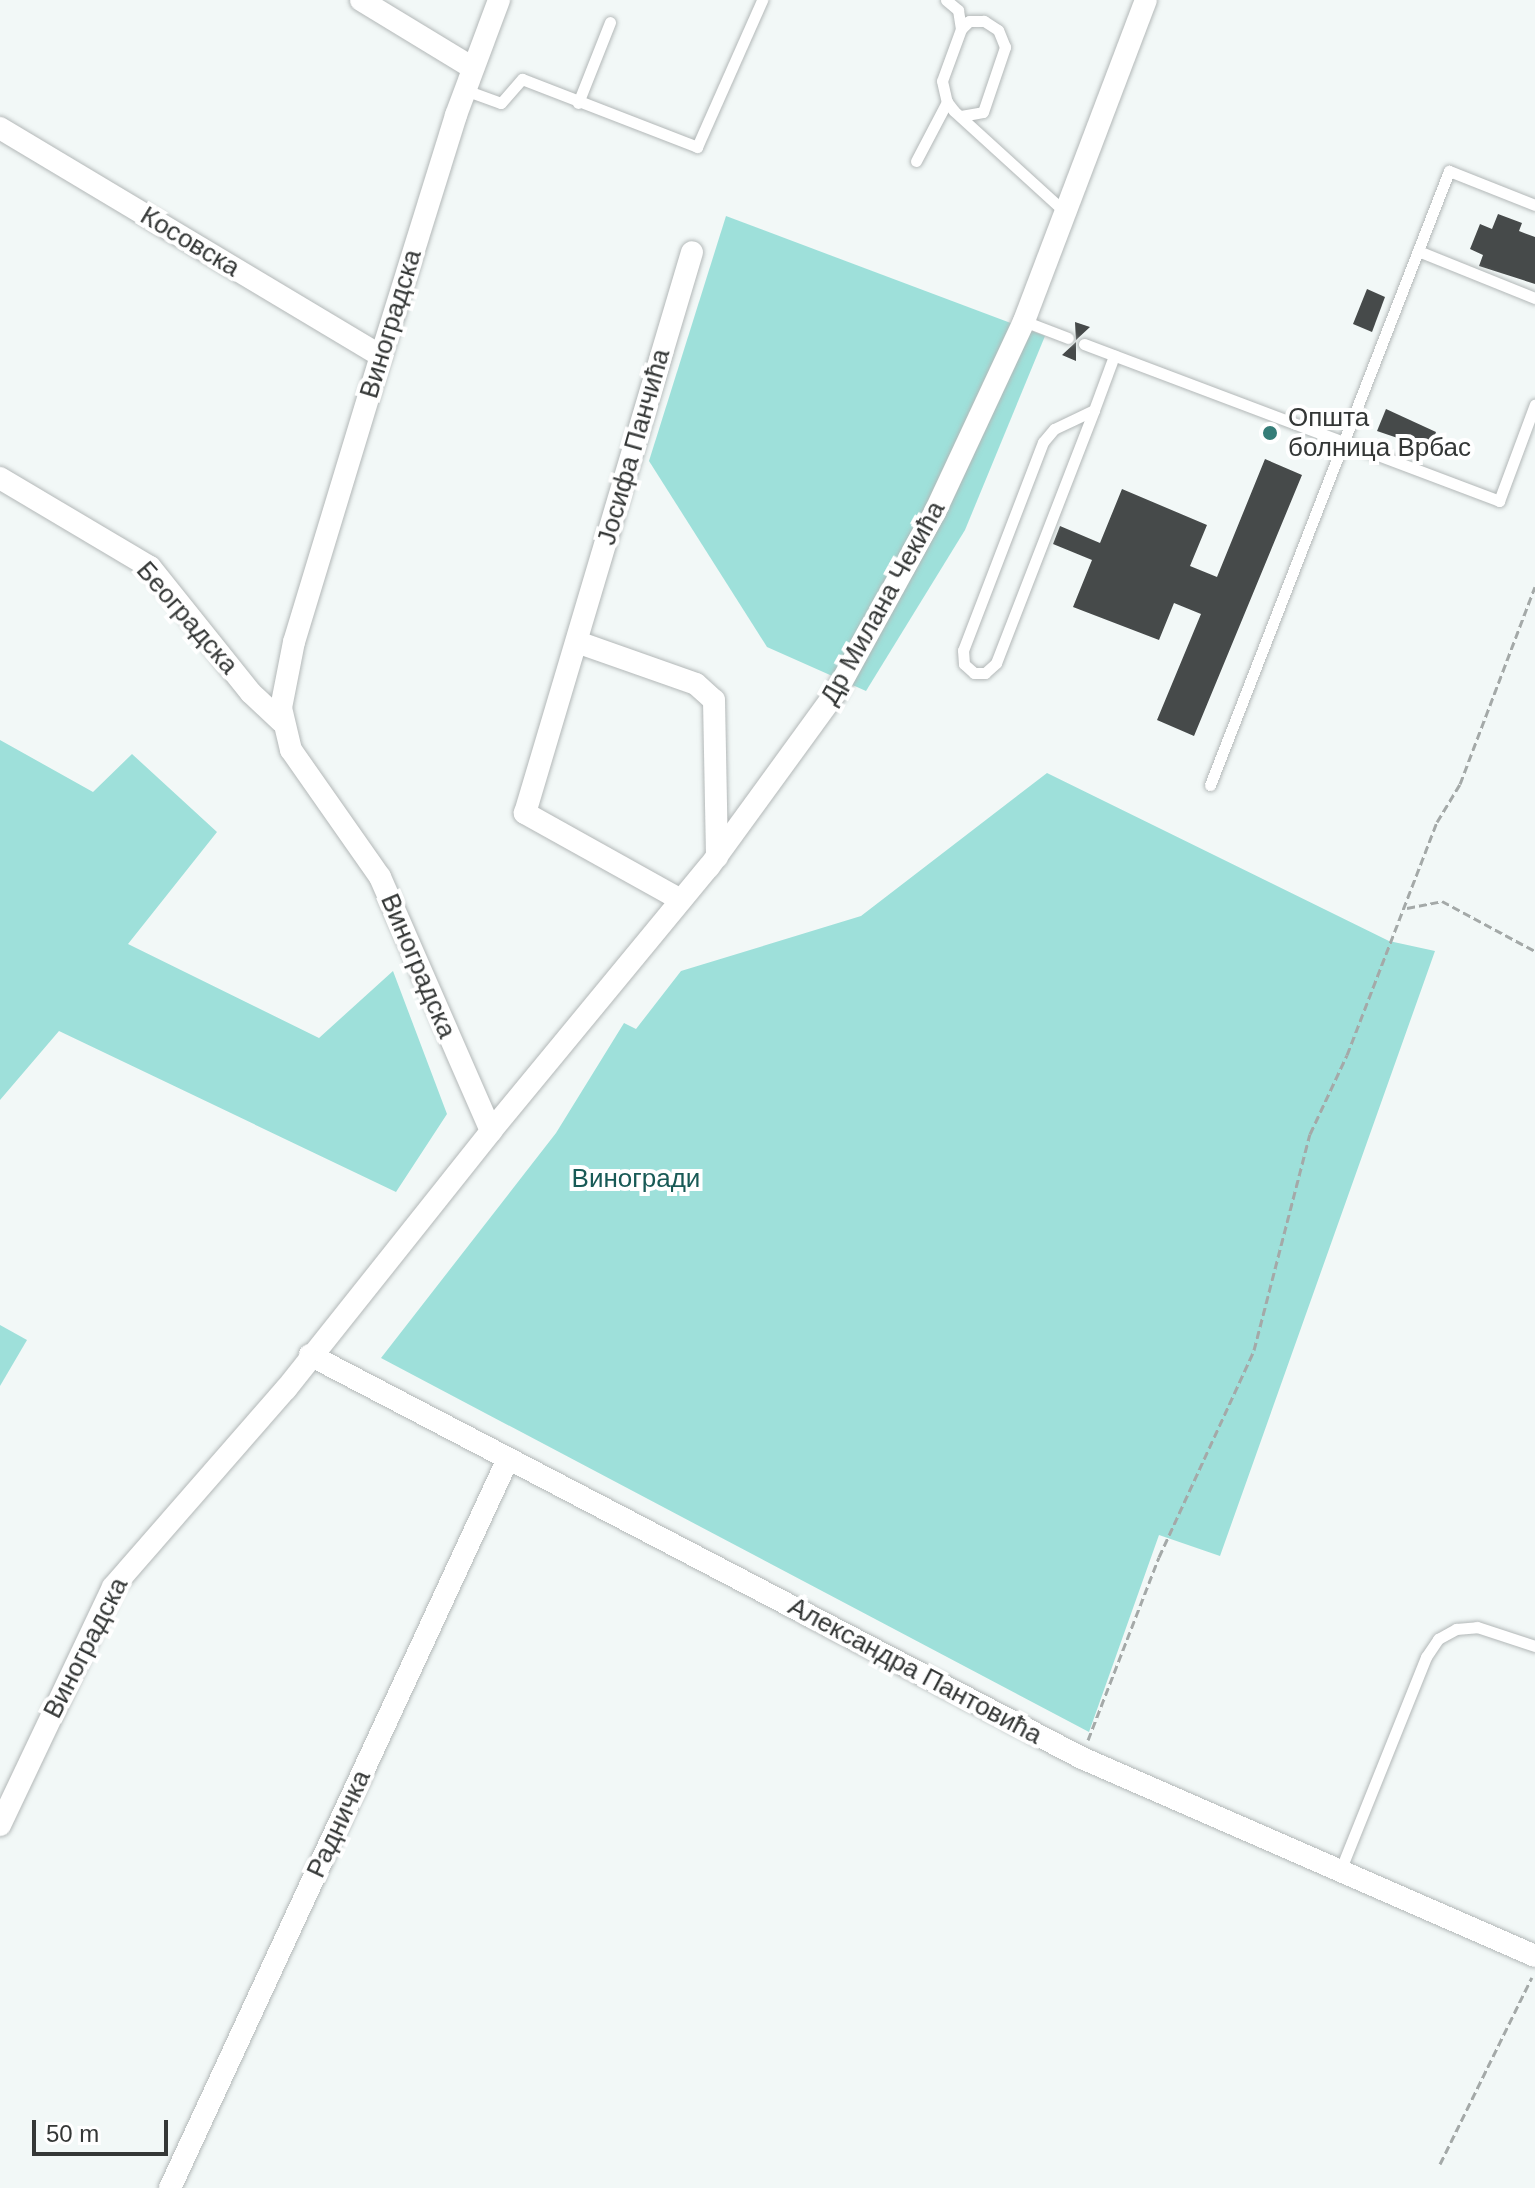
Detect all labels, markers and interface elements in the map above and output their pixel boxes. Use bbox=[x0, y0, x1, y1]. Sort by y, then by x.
street label: Косовска bbox=[135, 200, 245, 284]
street label: Виноградска bbox=[354, 246, 428, 402]
street label: Јосифа Панчића bbox=[591, 345, 677, 549]
place label: Општа болница Врбас bbox=[1288, 402, 1471, 464]
marker: Општа болница Врбас bbox=[1259, 422, 1281, 444]
street label: Др Милана Чекића bbox=[814, 496, 952, 710]
street label: Београдска bbox=[130, 555, 244, 681]
street label: Виноградска bbox=[374, 889, 462, 1043]
park label: Виногради bbox=[572, 1163, 700, 1195]
street label: Виноградска bbox=[37, 1572, 135, 1724]
street label: Александра Пантовића bbox=[783, 1591, 1047, 1751]
street label: Радничка bbox=[301, 1765, 377, 1883]
scale bar bbox=[36, 2104, 172, 2154]
text: 50 m bbox=[46, 2120, 99, 2147]

